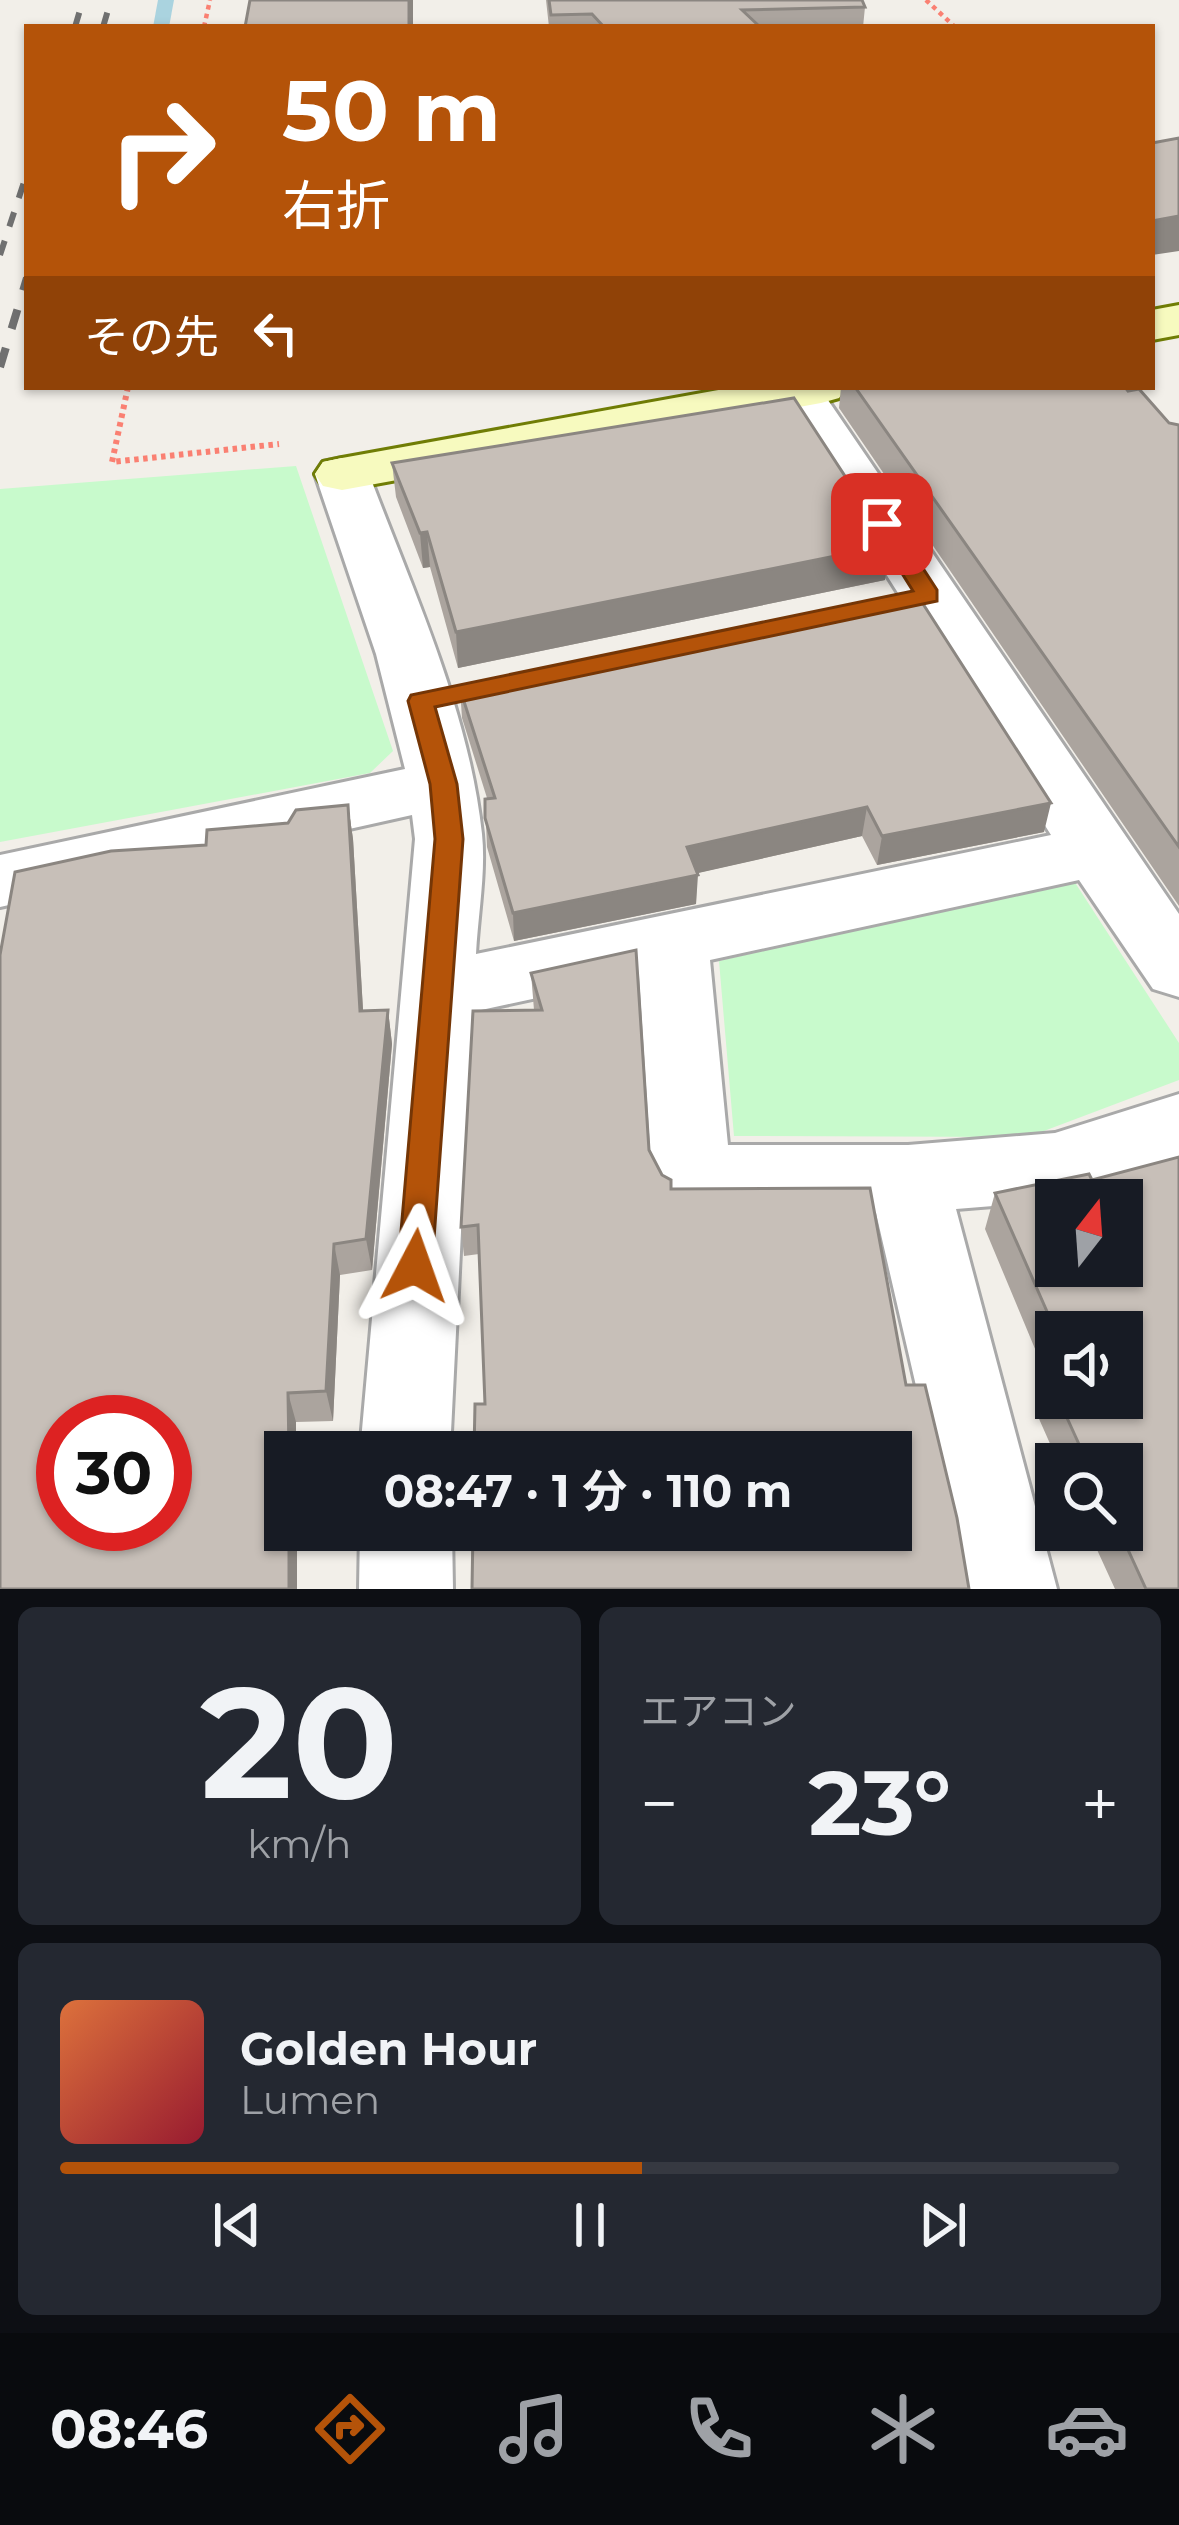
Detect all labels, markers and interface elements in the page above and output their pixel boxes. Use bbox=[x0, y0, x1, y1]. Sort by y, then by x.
text: 50 m bbox=[282, 60, 501, 162]
icon: right bbox=[84, 72, 240, 228]
text: 右折 bbox=[282, 173, 390, 239]
icon: left bbox=[243, 300, 309, 366]
text: その先 bbox=[84, 309, 219, 364]
pin bbox=[831, 473, 933, 575]
icon: arrive bbox=[849, 491, 915, 557]
north arrow bbox=[1035, 1179, 1143, 1287]
map controls bbox=[1035, 1179, 1143, 1551]
position arrow bbox=[352, 1203, 478, 1329]
button: sound bbox=[1035, 1311, 1143, 1419]
speed limit sign: 30 bbox=[36, 1395, 192, 1551]
button: search bbox=[1035, 1443, 1143, 1551]
text: 08:47 · 1 分 · 110 m bbox=[384, 1463, 792, 1518]
text: 20 bbox=[200, 1647, 398, 1837]
text: エアコン bbox=[641, 1687, 797, 1735]
text: 23° bbox=[808, 1748, 951, 1858]
text: − bbox=[641, 1763, 678, 1844]
text: + bbox=[1081, 1763, 1119, 1844]
text: km/h bbox=[247, 1820, 351, 1868]
text: Golden Hour bbox=[240, 2021, 537, 2076]
text: Lumen bbox=[240, 2076, 380, 2124]
icon: previous bbox=[204, 2192, 270, 2258]
icon: pause bbox=[557, 2192, 623, 2258]
icon: next bbox=[910, 2192, 976, 2258]
icon: directions bbox=[308, 2387, 392, 2471]
icon: music bbox=[492, 2387, 576, 2471]
icon: phone bbox=[677, 2387, 761, 2471]
icon: climate bbox=[861, 2387, 945, 2471]
icon: car bbox=[1045, 2387, 1129, 2471]
text: 08:46 bbox=[50, 2396, 208, 2462]

